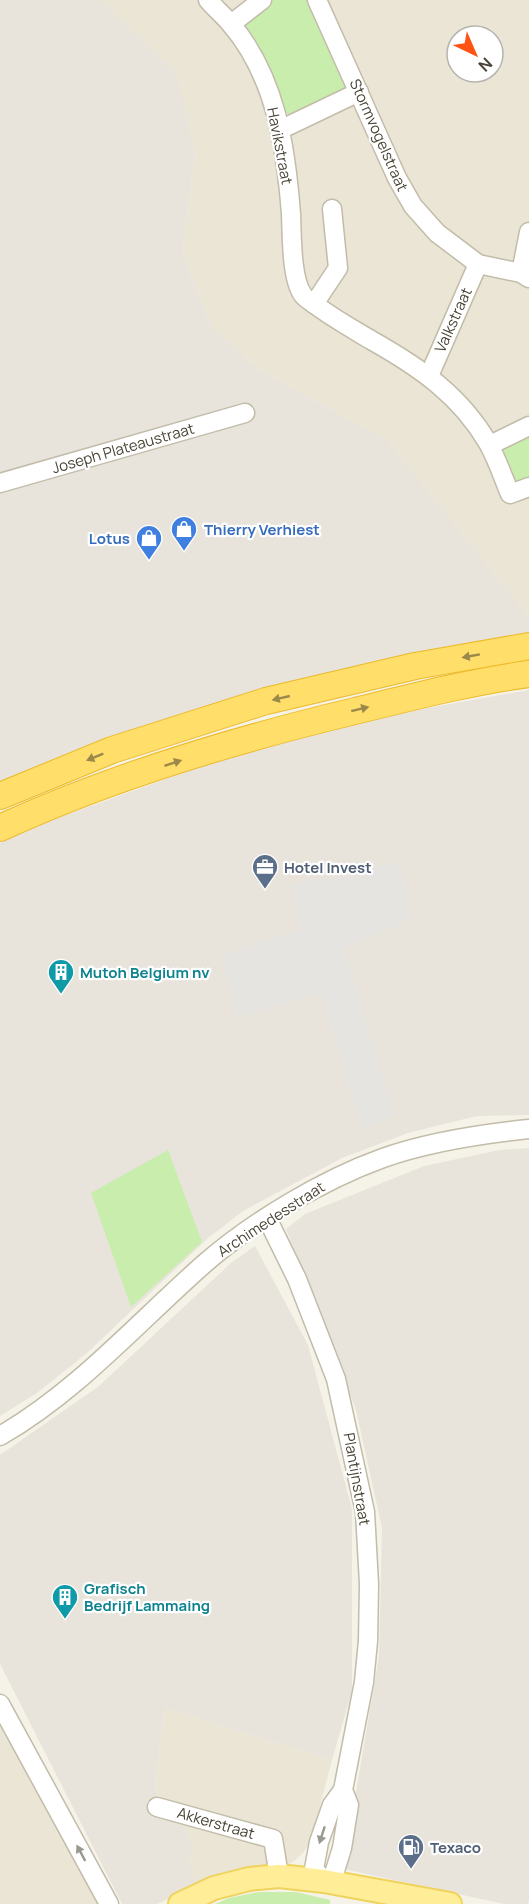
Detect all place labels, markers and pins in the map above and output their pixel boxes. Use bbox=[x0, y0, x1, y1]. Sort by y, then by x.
shop icon: Thierry Verhiest bbox=[169, 514, 199, 552]
place label: Thierry Verhiest bbox=[204, 519, 320, 540]
shop icon: Lotus bbox=[134, 523, 164, 561]
place label: Lotus bbox=[89, 528, 130, 549]
office icon: Hotel Invest bbox=[250, 852, 280, 890]
place label: Hotel Invest bbox=[284, 857, 372, 878]
building icon: Mutoh Belgium nv bbox=[46, 957, 76, 995]
place label: Mutoh Belgium nv bbox=[80, 962, 210, 983]
place label: Grafisch Bedrijf Lammaing bbox=[84, 1578, 210, 1616]
building icon: Grafisch Bedrijf Lammaing bbox=[50, 1582, 80, 1620]
fuel station icon: Texaco bbox=[396, 1832, 426, 1870]
place label: Texaco bbox=[430, 1837, 481, 1858]

